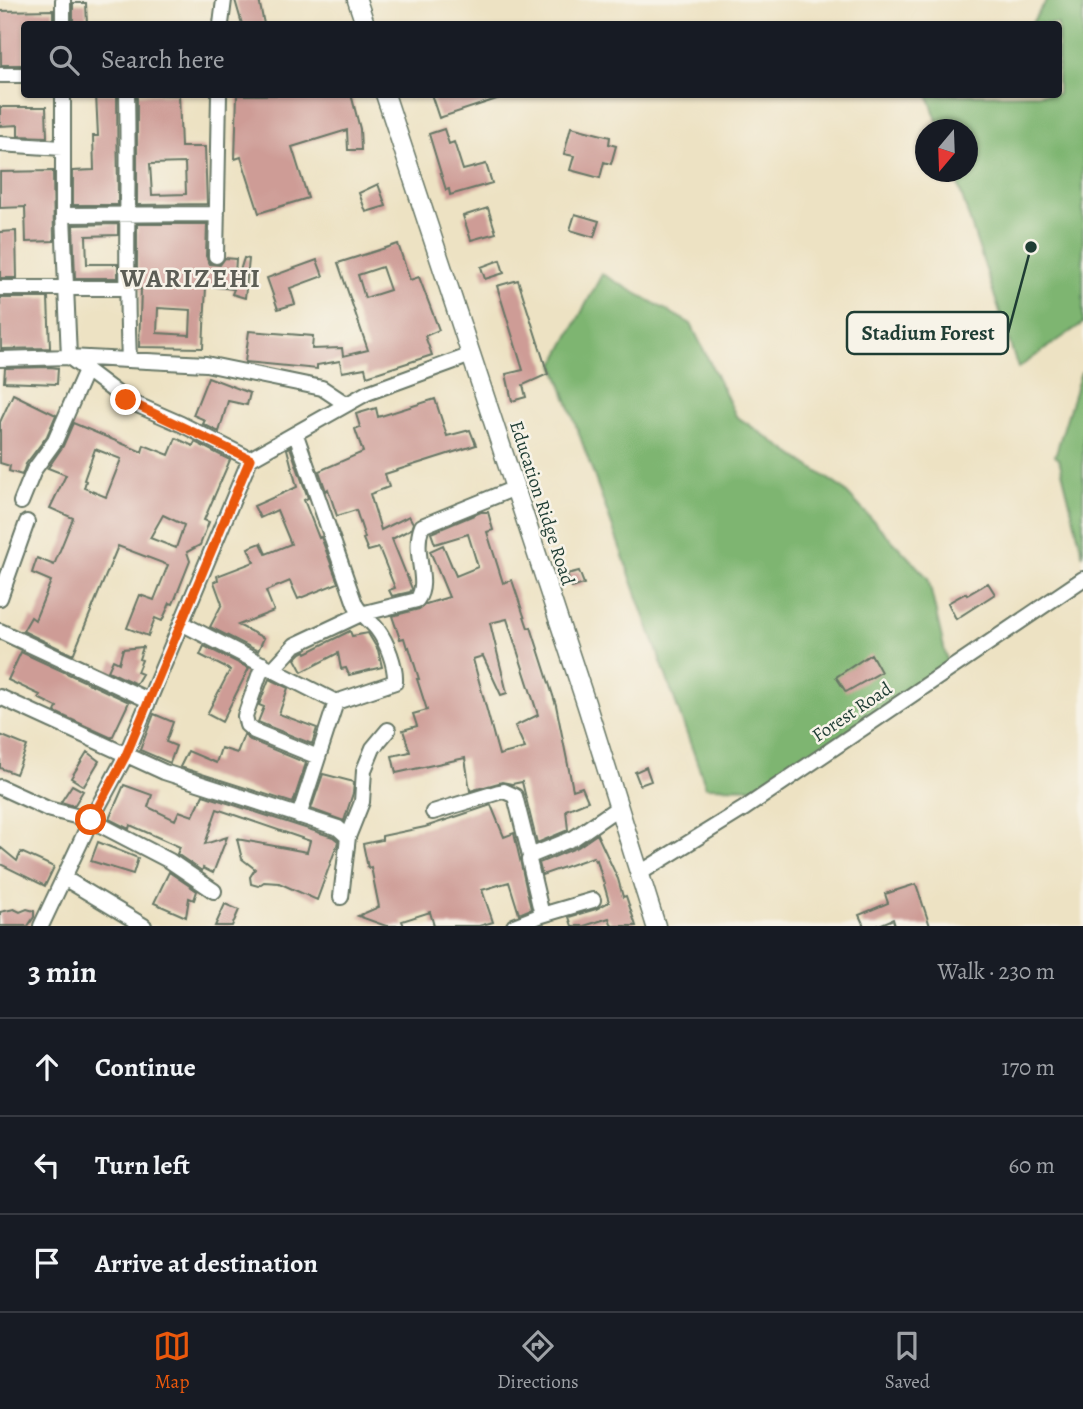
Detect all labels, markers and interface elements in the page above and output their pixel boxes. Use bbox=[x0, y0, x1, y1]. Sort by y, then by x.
search box bbox=[21, 21, 1062, 98]
icon: search bbox=[45, 41, 83, 79]
text: Search here bbox=[101, 42, 225, 77]
north arrow bbox=[915, 119, 978, 182]
district label: WARIZEHI bbox=[119, 261, 262, 296]
callout: Stadium Forest bbox=[847, 312, 1008, 354]
text: Stadium Forest bbox=[861, 319, 995, 347]
route end bbox=[110, 384, 141, 415]
street label: Education Ridge Road bbox=[503, 417, 581, 589]
street label: Forest Road bbox=[807, 675, 898, 748]
route start bbox=[75, 804, 106, 835]
text: 3 min bbox=[28, 952, 97, 992]
text: Walk · 230 m bbox=[938, 956, 1055, 987]
icon: ahead bbox=[28, 1048, 66, 1086]
text: Continue bbox=[95, 1050, 196, 1085]
text: 170 m bbox=[1002, 1052, 1055, 1083]
icon: left bbox=[28, 1146, 66, 1184]
text: Turn left bbox=[95, 1148, 190, 1183]
text: 60 m bbox=[1008, 1150, 1055, 1181]
icon: arrive bbox=[28, 1244, 66, 1282]
text: Arrive at destination bbox=[95, 1246, 318, 1281]
tab: Map bbox=[153, 1327, 191, 1395]
tab: Directions bbox=[497, 1327, 579, 1395]
tab: Saved bbox=[885, 1327, 930, 1395]

